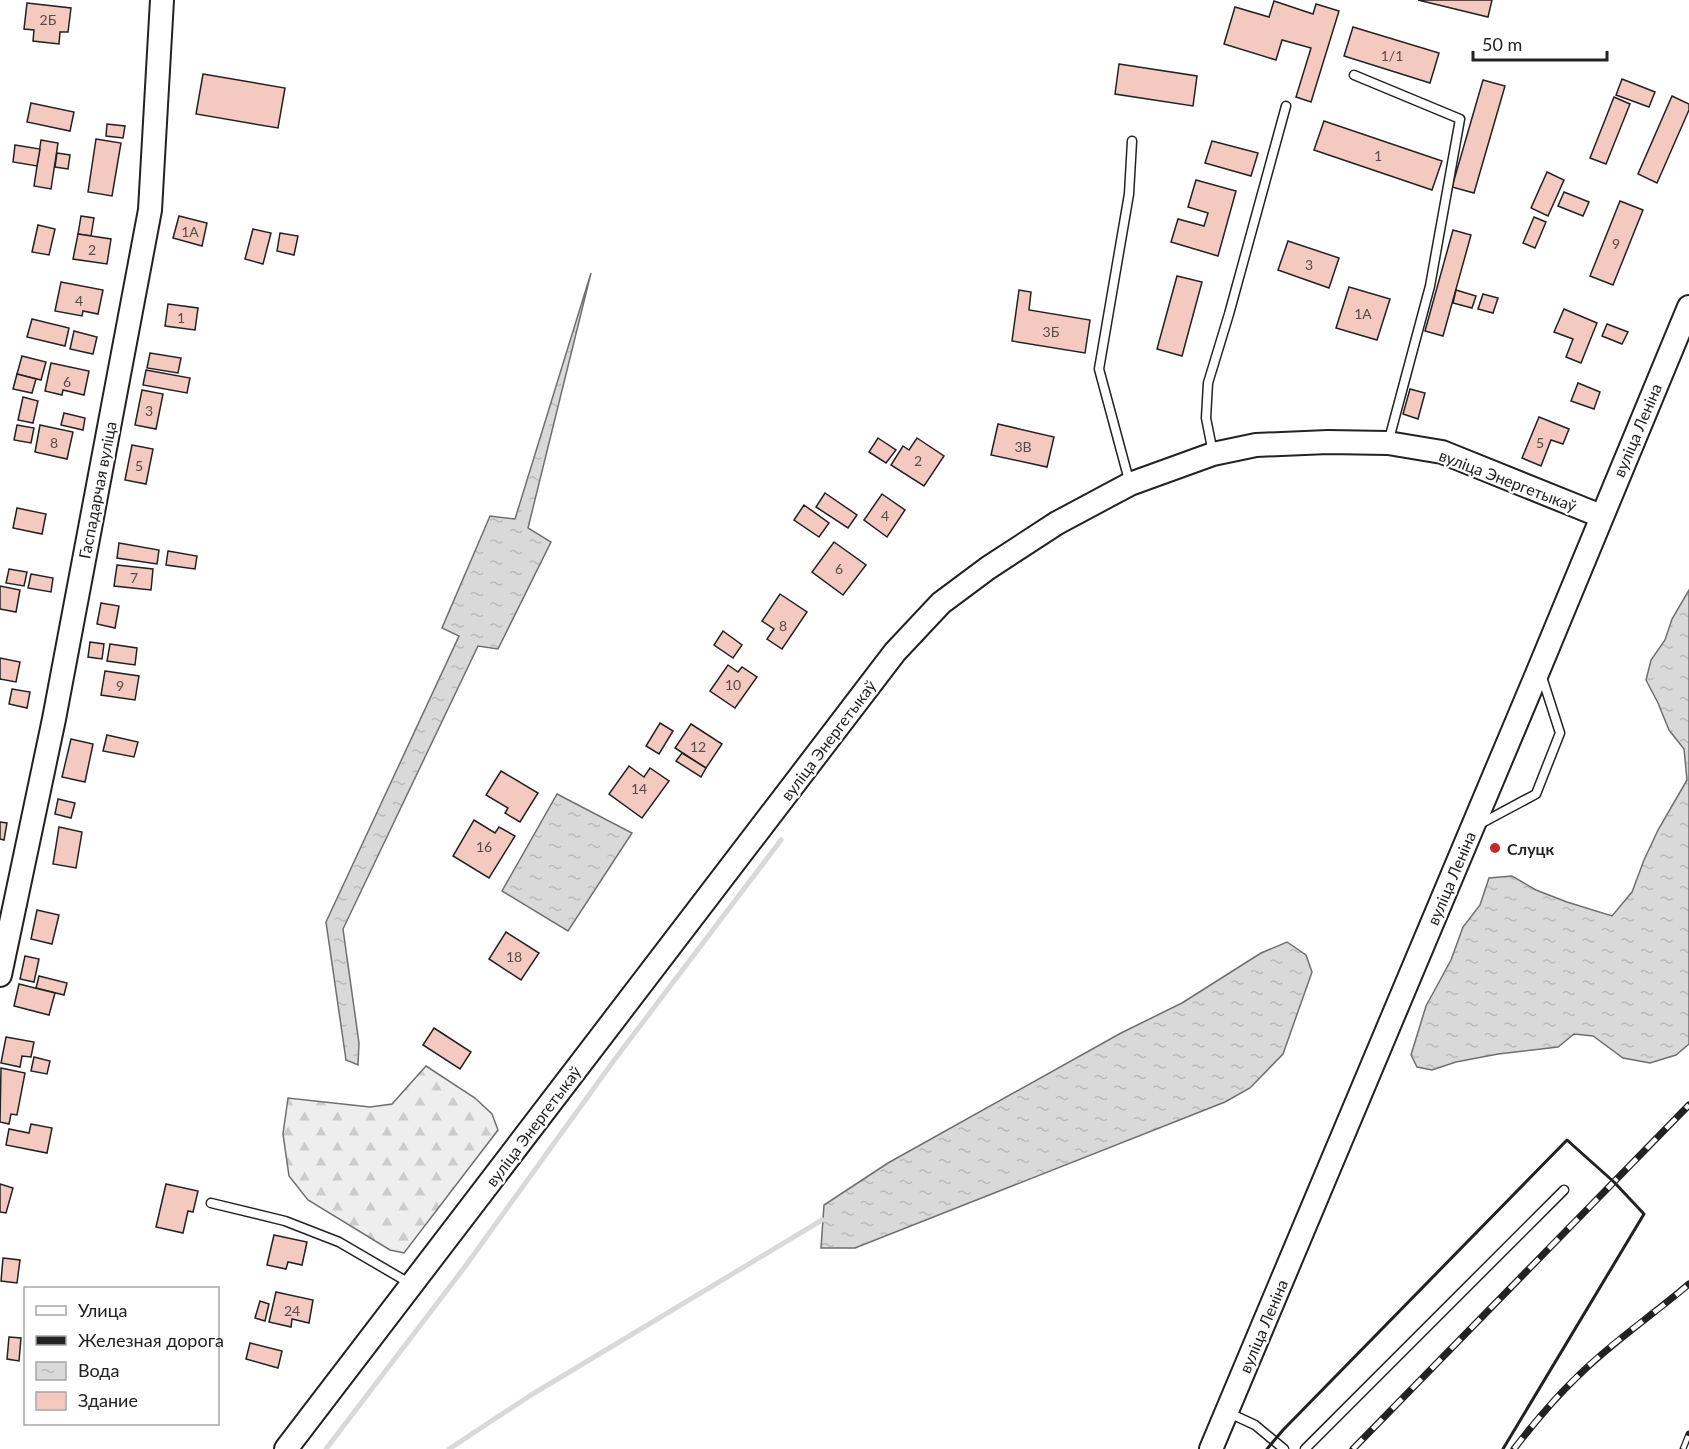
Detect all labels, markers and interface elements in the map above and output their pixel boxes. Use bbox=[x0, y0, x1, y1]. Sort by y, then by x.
house number: 2Б bbox=[40, 11, 57, 28]
scale bar bbox=[1473, 24, 1606, 62]
text: 50 m bbox=[1482, 33, 1522, 55]
house number: 1/1 bbox=[1381, 47, 1403, 64]
house number: 1 bbox=[1374, 147, 1382, 164]
house number: 1А bbox=[181, 223, 199, 240]
house number: 9 bbox=[1612, 235, 1620, 252]
house number: 2 bbox=[88, 241, 96, 258]
house number: 3 bbox=[1305, 256, 1313, 273]
house number: 4 bbox=[75, 292, 83, 309]
house number: 1А bbox=[1354, 305, 1372, 322]
house number: 1 bbox=[177, 309, 185, 326]
house number: 3Б bbox=[1043, 323, 1060, 340]
house number: 6 bbox=[63, 373, 71, 390]
street label: вуліца Леніна bbox=[1609, 380, 1665, 480]
house number: 3 bbox=[145, 402, 153, 419]
street label: Гаспадарчая вуліца bbox=[74, 420, 120, 560]
house number: 8 bbox=[50, 434, 58, 451]
house number: 5 bbox=[1536, 434, 1544, 451]
house number: 3В bbox=[1014, 438, 1032, 455]
street label: вуліца Энергетыкаў bbox=[1437, 445, 1580, 515]
house number: 2 bbox=[914, 452, 922, 469]
house number: 5 bbox=[135, 457, 143, 474]
house number: 4 bbox=[881, 507, 889, 524]
house number: 6 bbox=[835, 560, 843, 577]
house number: 7 bbox=[130, 569, 138, 586]
house number: 8 bbox=[779, 617, 787, 634]
house number: 10 bbox=[725, 676, 741, 693]
street label: вуліца Энергетыкаў bbox=[777, 676, 880, 804]
house number: 9 bbox=[116, 677, 124, 694]
house number: 12 bbox=[690, 738, 706, 755]
house number: 14 bbox=[631, 780, 647, 797]
street label: вуліца Леніна bbox=[1423, 828, 1479, 928]
house number: 16 bbox=[476, 838, 492, 855]
place label: Слуцк bbox=[1507, 839, 1554, 858]
marker: Слуцк bbox=[1488, 841, 1502, 855]
house number: 18 bbox=[506, 948, 522, 965]
street label: вуліца Энергетыкаў bbox=[482, 1062, 585, 1190]
street label: вуліца Леніна bbox=[1235, 1276, 1291, 1376]
legend bbox=[24, 1287, 219, 1425]
text: Улица bbox=[78, 1299, 128, 1321]
house number: 24 bbox=[284, 1302, 300, 1319]
text: Железная дорога bbox=[78, 1329, 224, 1351]
text: Вода bbox=[78, 1359, 119, 1381]
text: Здание bbox=[78, 1389, 138, 1411]

